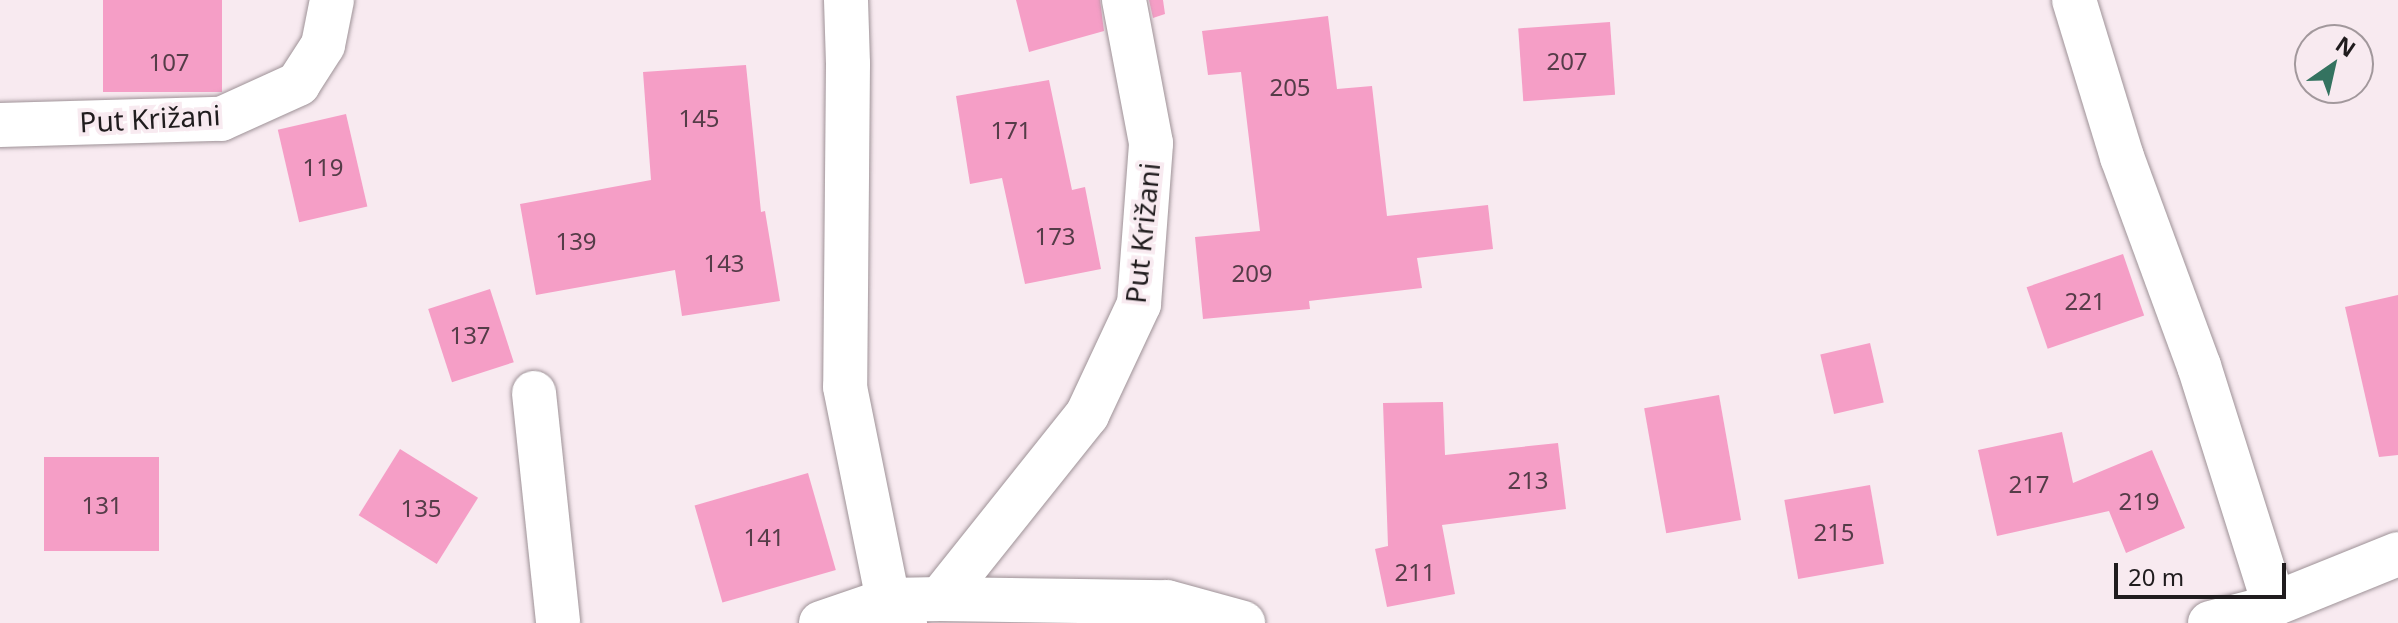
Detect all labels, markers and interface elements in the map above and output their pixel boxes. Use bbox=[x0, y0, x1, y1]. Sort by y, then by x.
north arrow bbox=[2294, 24, 2374, 104]
text: N bbox=[2330, 28, 2362, 63]
house number: 207 bbox=[1546, 47, 1588, 75]
house number: 107 bbox=[148, 48, 190, 76]
house number: 205 bbox=[1269, 73, 1311, 101]
street label: Put Križani bbox=[79, 98, 221, 138]
house number: 145 bbox=[678, 104, 720, 132]
house number: 171 bbox=[990, 116, 1032, 144]
house number: 119 bbox=[302, 153, 344, 181]
street label: Put Križani bbox=[1118, 161, 1166, 305]
house number: 173 bbox=[1034, 222, 1076, 250]
house number: 139 bbox=[555, 227, 597, 255]
house number: 143 bbox=[703, 249, 745, 277]
house number: 209 bbox=[1231, 259, 1273, 287]
house number: 221 bbox=[2064, 287, 2106, 315]
house number: 137 bbox=[449, 321, 491, 349]
house number: 213 bbox=[1507, 466, 1549, 494]
house number: 217 bbox=[2008, 470, 2050, 498]
house number: 219 bbox=[2118, 487, 2160, 515]
house number: 131 bbox=[81, 491, 123, 519]
house number: 135 bbox=[400, 494, 442, 522]
house number: 215 bbox=[1813, 518, 1855, 546]
house number: 141 bbox=[743, 523, 785, 551]
scale bar bbox=[2118, 547, 2290, 597]
house number: 211 bbox=[1394, 558, 1436, 586]
text: 20 m bbox=[2128, 560, 2184, 593]

